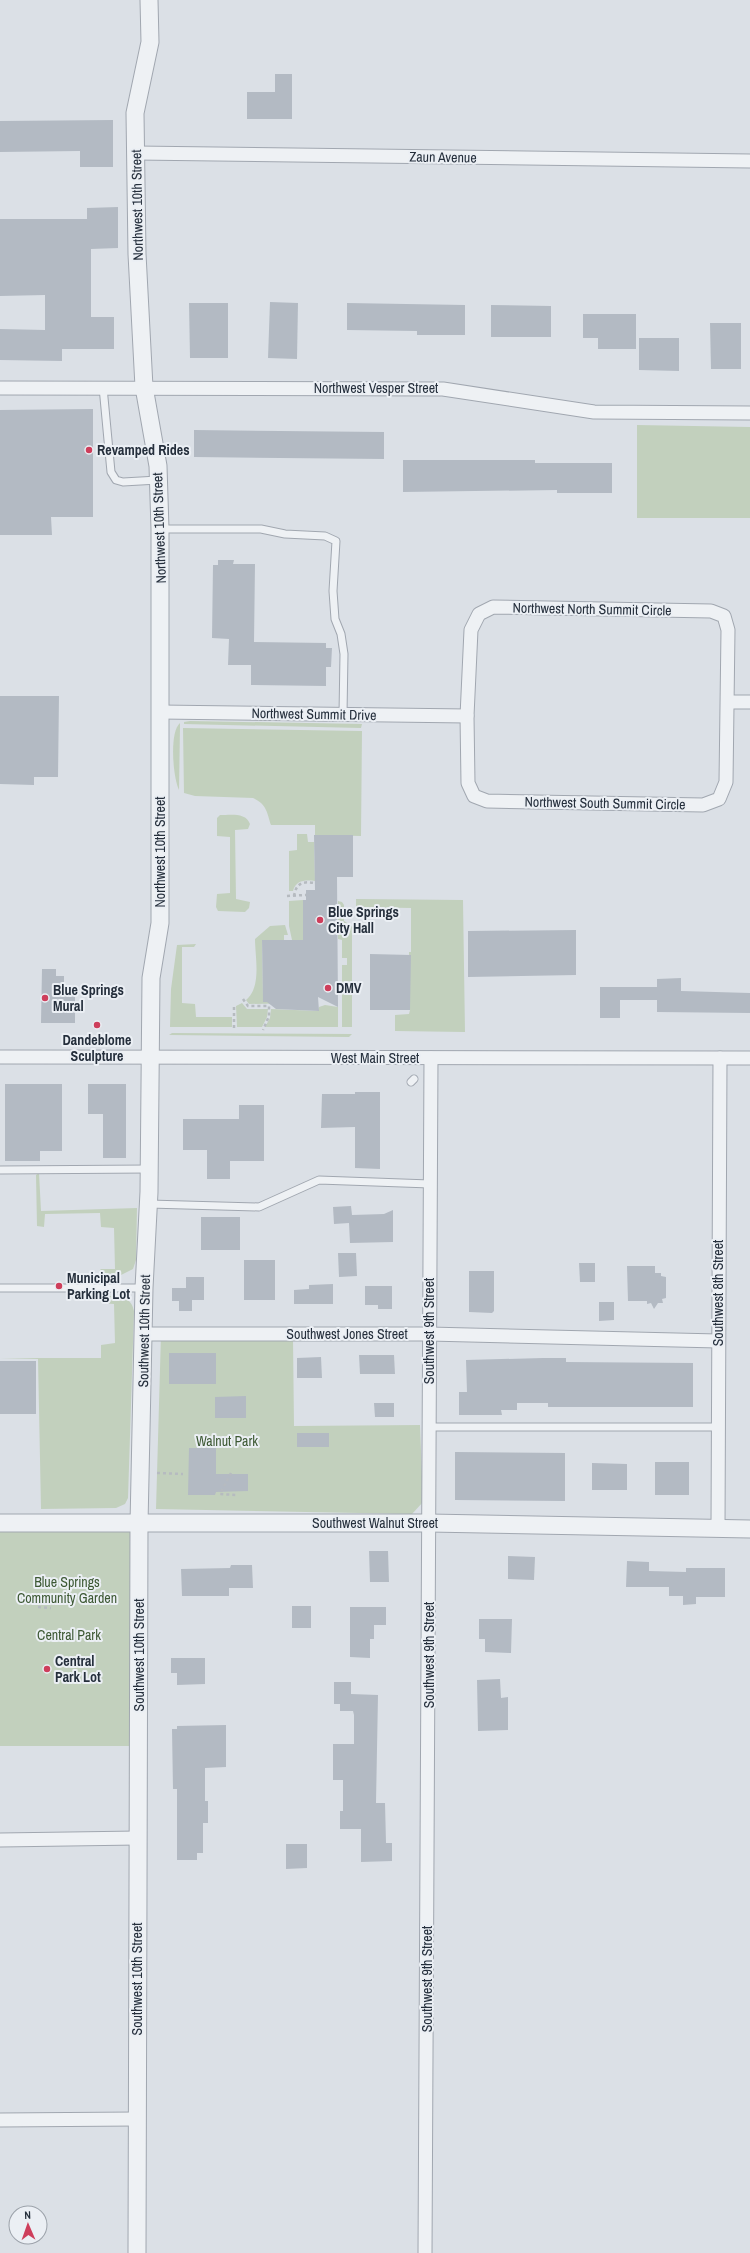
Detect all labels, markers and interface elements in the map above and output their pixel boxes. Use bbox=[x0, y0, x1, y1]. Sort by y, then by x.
street label: Zaun Avenue bbox=[409, 147, 477, 167]
street label: Northwest 10th Street bbox=[127, 149, 147, 261]
street label: Northwest Vesper Street bbox=[314, 379, 438, 397]
place label: Revamped Rides bbox=[97, 441, 190, 459]
marker: Revamped Rides bbox=[84, 445, 94, 455]
street label: Northwest 10th Street bbox=[148, 472, 170, 584]
street label: Northwest North Summit Circle bbox=[512, 599, 672, 619]
street label: Northwest Summit Drive bbox=[251, 704, 377, 724]
street label: Northwest South Summit Circle bbox=[524, 793, 686, 813]
street label: Northwest 10th Street bbox=[151, 796, 169, 908]
place label: Blue Springs City Hall bbox=[328, 903, 399, 937]
marker: Blue Springs City Hall bbox=[315, 915, 325, 925]
place label: DMV bbox=[336, 979, 362, 997]
place label: Blue Springs Mural bbox=[53, 981, 124, 1015]
marker: DMV bbox=[323, 983, 333, 993]
marker: Blue Springs Mural bbox=[40, 993, 50, 1003]
marker: Dandeblome Sculpture bbox=[92, 1020, 102, 1030]
place label: Dandeblome Sculpture bbox=[63, 1031, 131, 1065]
street label: West Main Street bbox=[331, 1049, 419, 1067]
street label: Southwest 8th Street bbox=[709, 1240, 727, 1346]
place label: Municipal Parking Lot bbox=[67, 1269, 130, 1303]
street label: Southwest 10th Street bbox=[134, 1274, 154, 1388]
street label: Southwest 9th Street bbox=[420, 1278, 438, 1384]
marker: Municipal Parking Lot bbox=[54, 1281, 64, 1291]
street label: Southwest Jones Street bbox=[286, 1325, 408, 1343]
park label: Walnut Park bbox=[196, 1432, 258, 1450]
street label: Southwest Walnut Street bbox=[312, 1514, 438, 1532]
park label: Blue Springs Community Garden bbox=[17, 1573, 117, 1607]
street label: Southwest 10th Street bbox=[130, 1599, 148, 1711]
street label: Southwest 9th Street bbox=[420, 1602, 438, 1708]
park label: Central Park bbox=[37, 1626, 101, 1644]
place label: Central Park Lot bbox=[55, 1652, 101, 1686]
marker: Central Park Lot bbox=[42, 1664, 52, 1674]
street label: Southwest 10th Street bbox=[128, 1923, 146, 2035]
street label: Southwest 9th Street bbox=[418, 1926, 436, 2032]
north arrow bbox=[8, 2205, 48, 2245]
text: N bbox=[24, 2208, 31, 2222]

